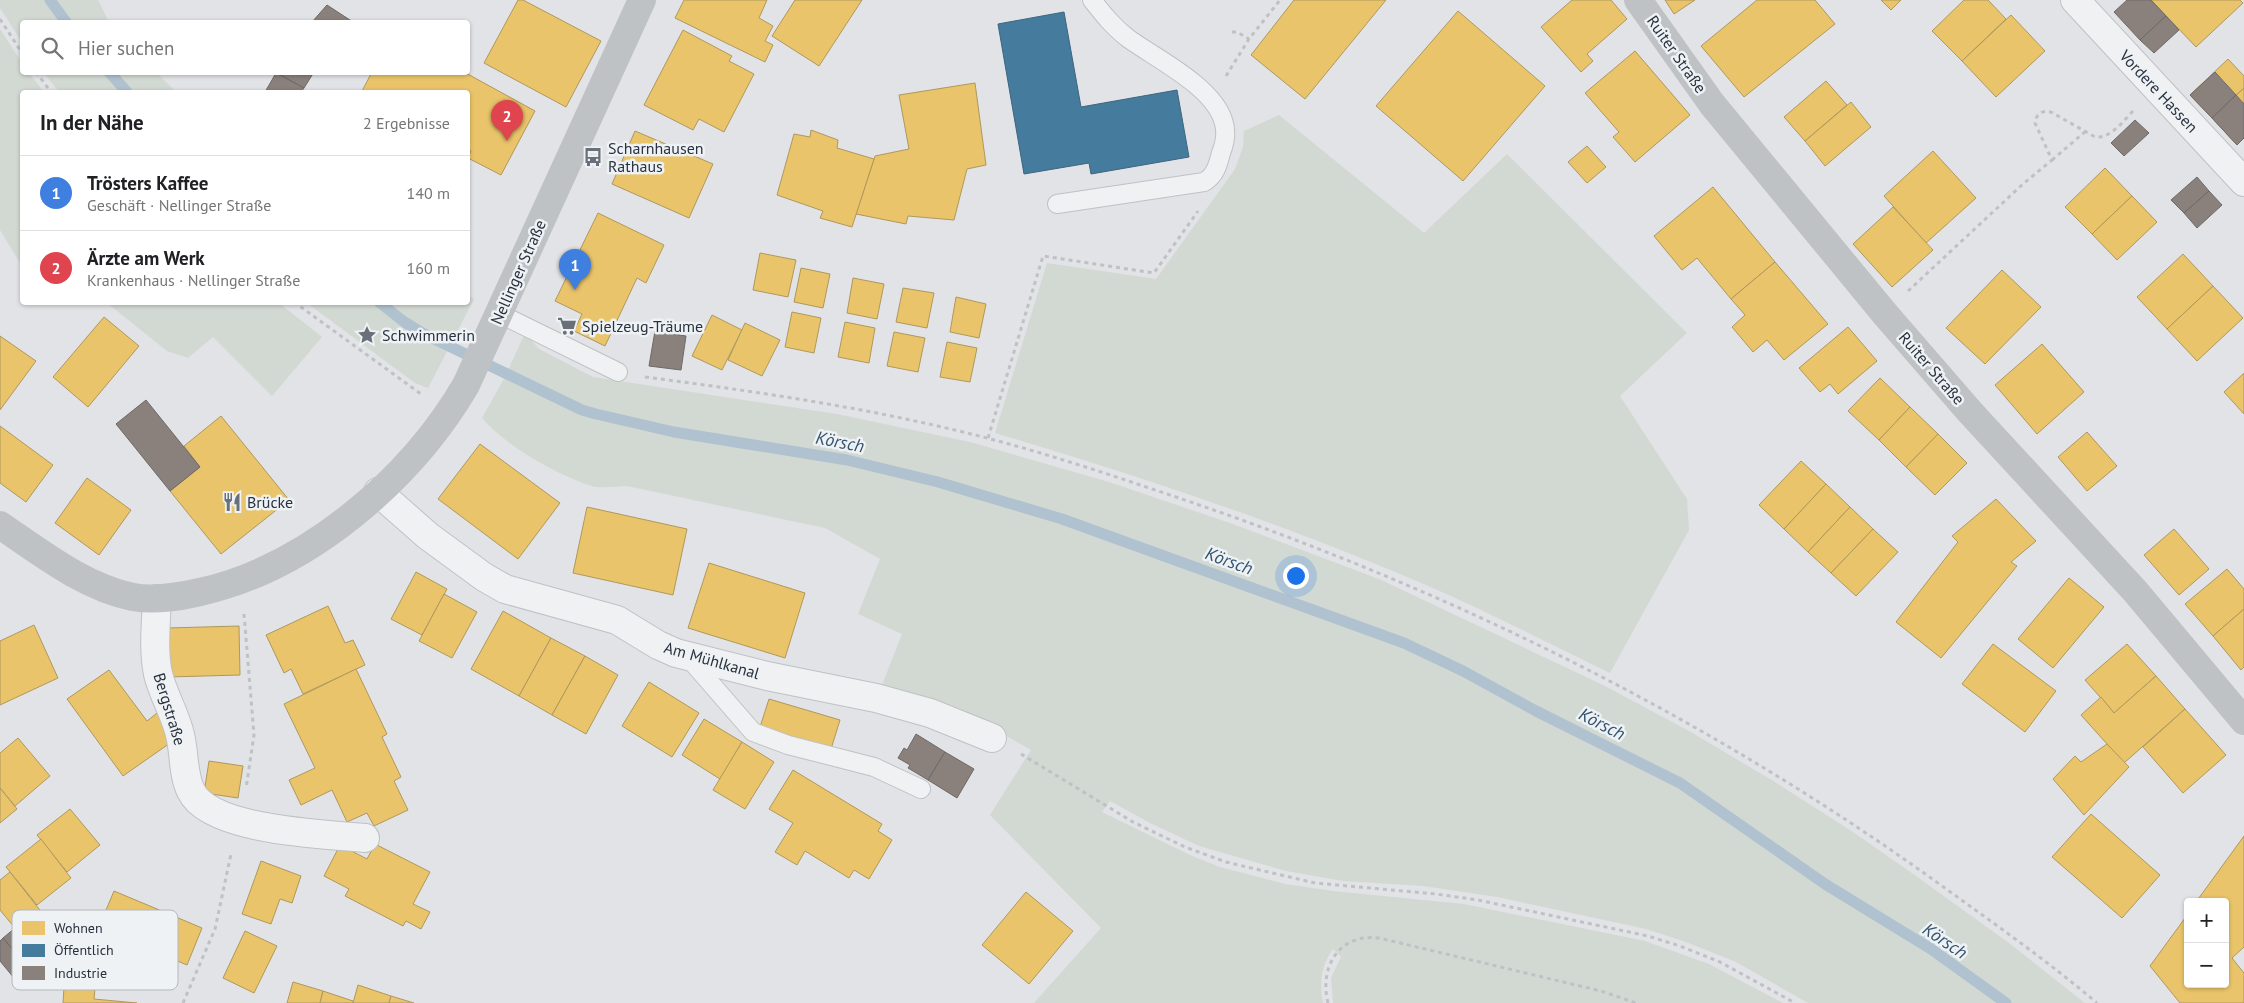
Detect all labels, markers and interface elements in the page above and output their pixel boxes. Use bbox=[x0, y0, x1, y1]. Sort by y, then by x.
street label: Ruiter Straße bbox=[1643, 11, 1711, 97]
search box bbox=[20, 20, 470, 75]
icon: search bbox=[38, 34, 66, 62]
text: Hier suchen bbox=[78, 36, 174, 60]
street label: Vordere Hassen bbox=[2115, 45, 2202, 137]
pin: 2 bbox=[491, 100, 523, 141]
text: In der Nähe bbox=[40, 109, 144, 136]
text: 2 Ergebnisse bbox=[363, 113, 450, 133]
place label: Scharnhausen Rathaus bbox=[608, 138, 704, 176]
bus stop icon: Scharnhausen Rathaus bbox=[582, 146, 604, 168]
text: Trösters Kaffee bbox=[87, 171, 209, 195]
text: 1 bbox=[51, 183, 61, 203]
text: 140 m bbox=[407, 183, 450, 203]
text: Geschäft · Nellinger Straße bbox=[87, 195, 271, 215]
street label: Nellinger Straße bbox=[486, 216, 550, 328]
text: Ärzte am Werk bbox=[87, 246, 205, 270]
pin: 1 bbox=[559, 249, 591, 290]
text: 2 bbox=[51, 258, 61, 278]
text: 160 m bbox=[407, 258, 450, 278]
text: Krankenhaus · Nellinger Straße bbox=[87, 270, 300, 290]
supermarket icon: Spielzeug-Träume bbox=[556, 315, 578, 337]
place label: Spielzeug-Träume bbox=[582, 316, 703, 336]
place icon: Schwimmerin bbox=[356, 324, 378, 346]
place label: Schwimmerin bbox=[382, 325, 475, 345]
street label: Ruiter Straße bbox=[1895, 327, 1969, 409]
water label: Körsch bbox=[814, 426, 866, 457]
restaurant icon: Brücke bbox=[221, 491, 243, 513]
place label: Brücke bbox=[247, 492, 293, 512]
water label: Körsch bbox=[1202, 541, 1256, 580]
your location bbox=[1283, 563, 1309, 589]
street label: Am Mühlkanal bbox=[662, 637, 762, 683]
street label: Bergstraße bbox=[150, 670, 190, 748]
water label: Körsch bbox=[1575, 702, 1629, 745]
map controls bbox=[2184, 898, 2229, 988]
button: + bbox=[2184, 898, 2229, 943]
legend bbox=[12, 910, 178, 990]
water label: Körsch bbox=[1919, 917, 1972, 964]
text: Wohnen bbox=[54, 919, 103, 937]
text: Öffentlich bbox=[54, 941, 114, 959]
button: − bbox=[2184, 943, 2229, 988]
text: Industrie bbox=[54, 964, 107, 982]

